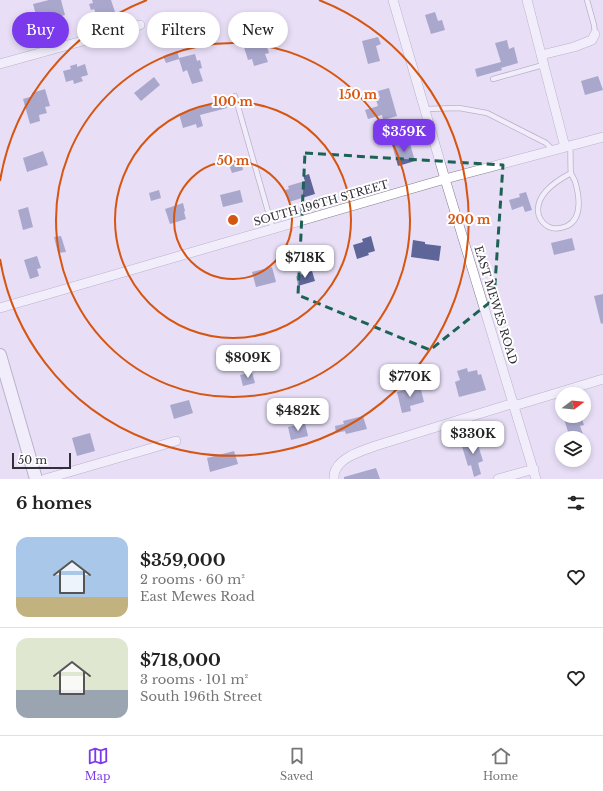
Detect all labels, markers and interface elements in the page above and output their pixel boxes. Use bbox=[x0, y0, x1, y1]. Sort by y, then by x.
chip: Buy bbox=[12, 12, 69, 48]
chip: Rent bbox=[77, 12, 139, 48]
chip: Filters bbox=[147, 12, 220, 48]
chip: New bbox=[228, 12, 288, 48]
text: 150 m bbox=[339, 87, 378, 102]
text: 100 m bbox=[213, 94, 254, 109]
pin: $359K bbox=[376, 119, 432, 153]
text: $359K bbox=[382, 123, 426, 140]
text: 50 m bbox=[217, 153, 250, 168]
street label: SOUTH 196TH STREET bbox=[252, 177, 390, 229]
text: 200 m bbox=[448, 212, 491, 227]
centre of rings bbox=[226, 213, 240, 227]
street label: EAST MEWES ROAD bbox=[471, 244, 521, 366]
pin: $718K bbox=[277, 245, 333, 279]
text: $718K bbox=[285, 249, 325, 266]
pin: $809K bbox=[220, 345, 276, 379]
text: $809K bbox=[225, 349, 271, 366]
pin: $770K bbox=[382, 364, 438, 398]
text: $770K bbox=[389, 368, 431, 385]
north arrow bbox=[555, 387, 591, 423]
map controls bbox=[555, 387, 591, 467]
pin: $482K bbox=[270, 398, 326, 432]
text: $482K bbox=[276, 402, 320, 419]
pin: $330K bbox=[445, 421, 501, 455]
text: $330K bbox=[450, 425, 496, 442]
button: layers bbox=[555, 431, 591, 467]
scale bar bbox=[12, 451, 71, 470]
text: 50 m bbox=[18, 453, 47, 467]
icon: filters bbox=[565, 492, 587, 514]
text: 6 homes bbox=[16, 493, 92, 514]
text: $359,000 bbox=[140, 550, 226, 571]
icon: home bbox=[48, 553, 96, 601]
icon: heart bbox=[565, 566, 587, 588]
text: 2 rooms · 60 m² bbox=[140, 571, 245, 588]
text: East Mewes Road bbox=[140, 588, 255, 605]
text: $718,000 bbox=[140, 650, 221, 671]
icon: home bbox=[48, 654, 96, 702]
icon: heart bbox=[565, 667, 587, 689]
text: 3 rooms · 101 m² bbox=[140, 671, 248, 688]
text: South 196th Street bbox=[140, 688, 262, 705]
tab: Map bbox=[85, 745, 110, 783]
tab: Saved bbox=[280, 745, 313, 783]
tab: Home bbox=[483, 745, 518, 783]

